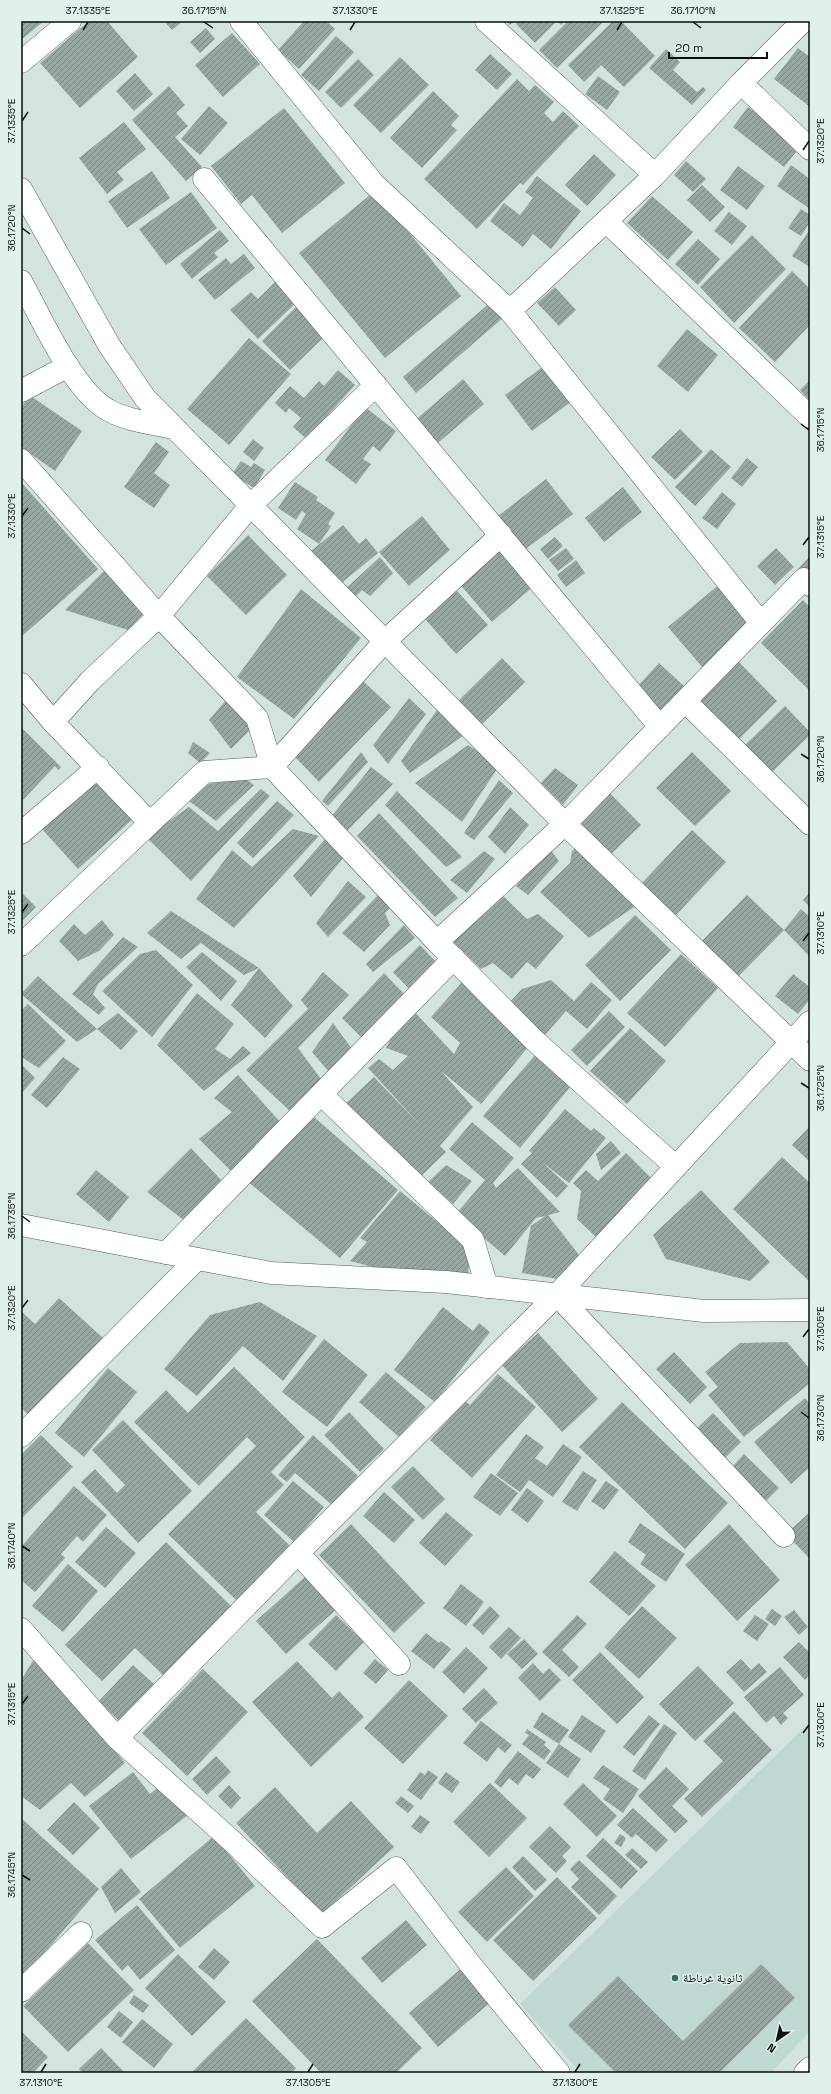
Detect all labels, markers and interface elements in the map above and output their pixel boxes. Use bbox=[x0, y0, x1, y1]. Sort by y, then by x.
text: 37.1335°E bbox=[66, 4, 111, 17]
text: 36.1715°N bbox=[182, 4, 226, 17]
text: 37.1330°E bbox=[332, 4, 378, 17]
text: 37.1325°E bbox=[600, 4, 645, 17]
text: 36.1710°N bbox=[670, 4, 716, 17]
scale bar bbox=[669, 34, 767, 60]
text: 20 m bbox=[675, 40, 703, 56]
text: 37.1335°E bbox=[5, 98, 18, 143]
text: 37.1320°E bbox=[814, 118, 827, 164]
text: 36.1720°N bbox=[5, 205, 18, 251]
text: 36.1715°N bbox=[814, 408, 827, 452]
text: 37.1330°E bbox=[5, 493, 18, 539]
text: 37.1315°E bbox=[814, 515, 827, 558]
text: 36.1720°N bbox=[814, 736, 827, 782]
text: 37.1325°E bbox=[5, 889, 18, 934]
text: 37.1310°E bbox=[814, 911, 827, 955]
text: 36.1725°N bbox=[814, 1065, 827, 1111]
text: 36.1735°N bbox=[5, 1193, 18, 1239]
text: 37.1320°E bbox=[5, 1285, 18, 1331]
text: 37.1305°E bbox=[814, 1306, 827, 1352]
text: 36.1730°N bbox=[814, 1395, 827, 1442]
text: 36.1740°N bbox=[5, 1523, 18, 1569]
text: 37.1315°E bbox=[5, 1682, 18, 1725]
text: 37.1300°E bbox=[814, 1702, 827, 1748]
text: 36.1745°N bbox=[5, 1852, 18, 1898]
place label: ثانوية غرناطة bbox=[683, 1970, 743, 1986]
marker: ثانوية غرناطة bbox=[670, 1973, 680, 1983]
north arrow bbox=[757, 2020, 797, 2060]
text: N bbox=[764, 2040, 778, 2056]
text: 37.1310°E bbox=[19, 2076, 63, 2089]
text: 37.1305°E bbox=[285, 2076, 331, 2089]
text: 37.1300°E bbox=[552, 2076, 598, 2089]

